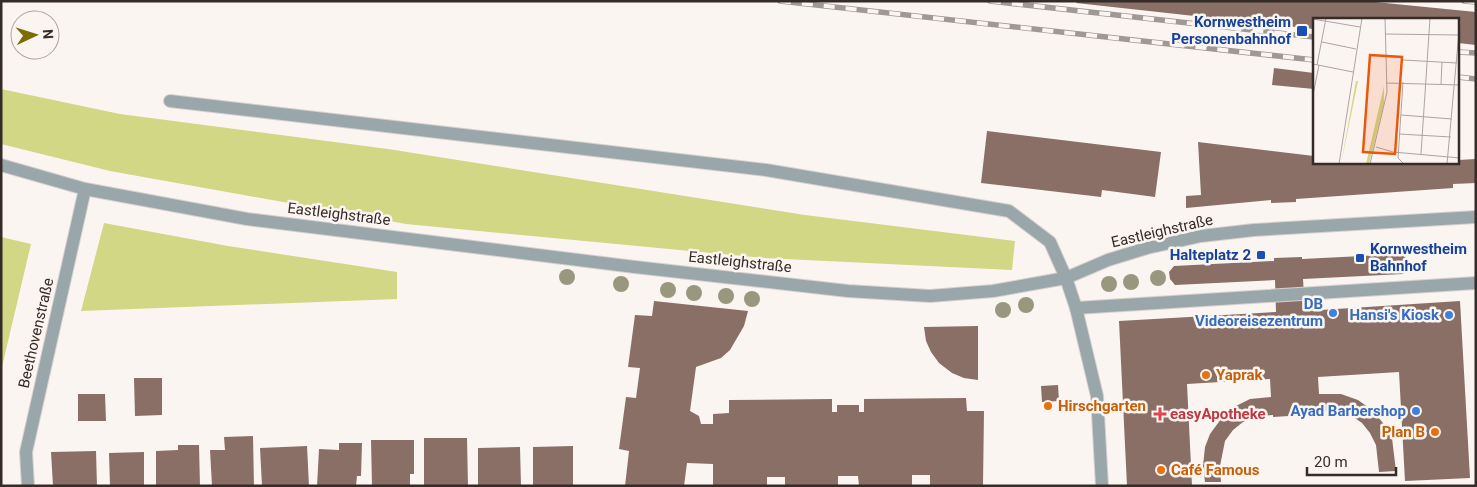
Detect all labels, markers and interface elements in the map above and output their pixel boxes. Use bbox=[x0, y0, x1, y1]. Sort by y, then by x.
north arrow bbox=[10, 10, 60, 60]
place label: Kornwestheim Personenbahnhof bbox=[1171, 13, 1292, 48]
inset map bbox=[1313, 18, 1460, 164]
marker: Kornwestheim Personenbahnhof bbox=[1295, 24, 1309, 38]
text: N bbox=[40, 29, 56, 40]
street label: Eastleighstraße bbox=[286, 199, 392, 229]
street label: Eastleighstraße bbox=[1109, 211, 1215, 251]
place label: Kornwestheim Bahnhof bbox=[1370, 240, 1467, 275]
place label: Halteplatz 2 bbox=[1170, 246, 1251, 264]
street label: Eastleighstraße bbox=[687, 248, 793, 276]
marker: Halteplatz 2 bbox=[1255, 249, 1267, 261]
marker: Kornwestheim Bahnhof bbox=[1354, 252, 1366, 264]
street label: Beethovenstraße bbox=[15, 276, 57, 390]
place label: DB Videoreisezentrum bbox=[1195, 295, 1323, 330]
place label: Hansi's Kiosk bbox=[1349, 306, 1440, 324]
marker: DB Videoreisezentrum bbox=[1327, 307, 1339, 319]
marker: Hansi's Kiosk bbox=[1443, 309, 1455, 321]
place label: Yaprak bbox=[1216, 366, 1264, 384]
marker: Yaprak bbox=[1200, 369, 1212, 381]
place label: Hirschgarten bbox=[1058, 397, 1146, 415]
marker: Hirschgarten bbox=[1042, 400, 1054, 412]
place label: Ayad Barbershop bbox=[1291, 402, 1406, 420]
place label: easyApotheke bbox=[1170, 405, 1266, 423]
marker: Ayad Barbershop bbox=[1410, 405, 1422, 417]
marker: easyApotheke bbox=[1154, 408, 1166, 420]
place label: Plan B bbox=[1382, 423, 1425, 441]
marker: Plan B bbox=[1429, 426, 1441, 438]
scale bar bbox=[1307, 444, 1396, 476]
text: 20 m bbox=[1314, 453, 1348, 471]
place label: Café Famous bbox=[1171, 461, 1260, 479]
marker: Café Famous bbox=[1155, 464, 1167, 476]

